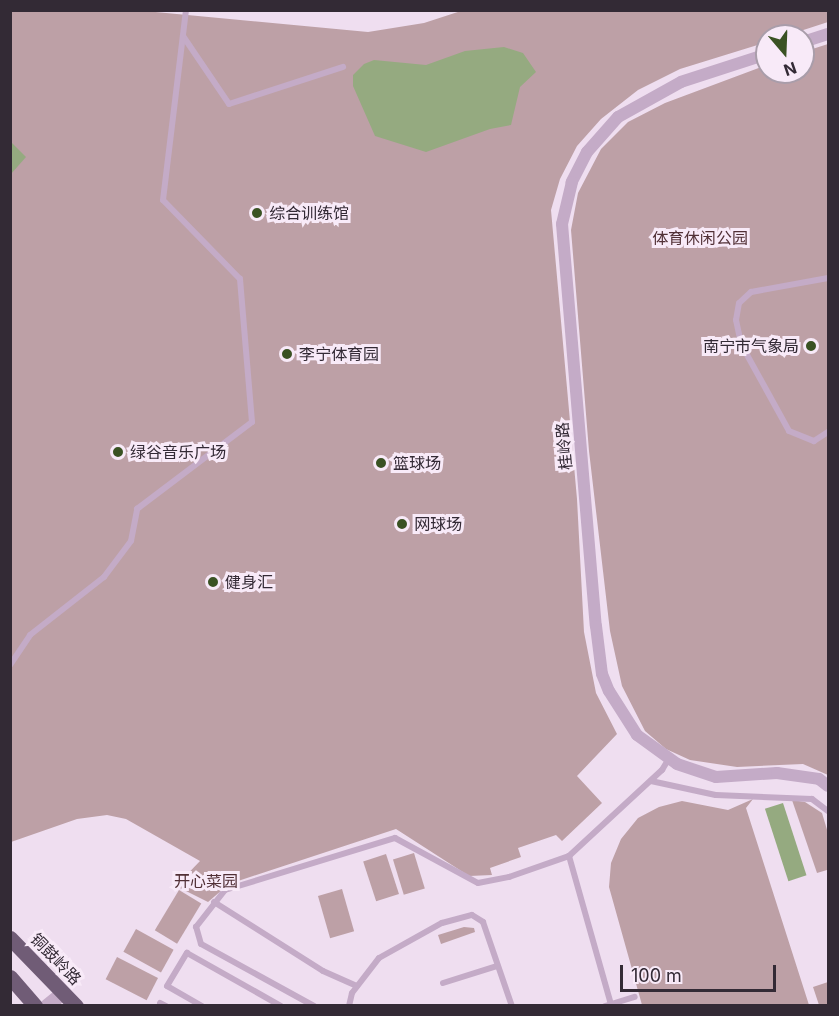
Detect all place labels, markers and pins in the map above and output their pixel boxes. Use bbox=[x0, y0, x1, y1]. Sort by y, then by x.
place label: 综合训练馆 bbox=[269, 203, 349, 223]
marker: 综合训练馆 bbox=[250, 206, 264, 220]
place label: 南宁市气象局 bbox=[703, 336, 799, 356]
marker: 南宁市气象局 bbox=[804, 339, 818, 353]
place label: 李宁体育园 bbox=[299, 344, 379, 364]
marker: 李宁体育园 bbox=[280, 347, 294, 361]
place label: 绿谷音乐广场 bbox=[130, 442, 226, 462]
marker: 绿谷音乐广场 bbox=[111, 445, 125, 459]
place label: 篮球场 bbox=[393, 453, 441, 473]
marker: 篮球场 bbox=[374, 456, 388, 470]
place label: 网球场 bbox=[414, 514, 462, 534]
marker: 网球场 bbox=[395, 517, 409, 531]
place label: 健身汇 bbox=[225, 572, 273, 592]
marker: 健身汇 bbox=[206, 575, 220, 589]

